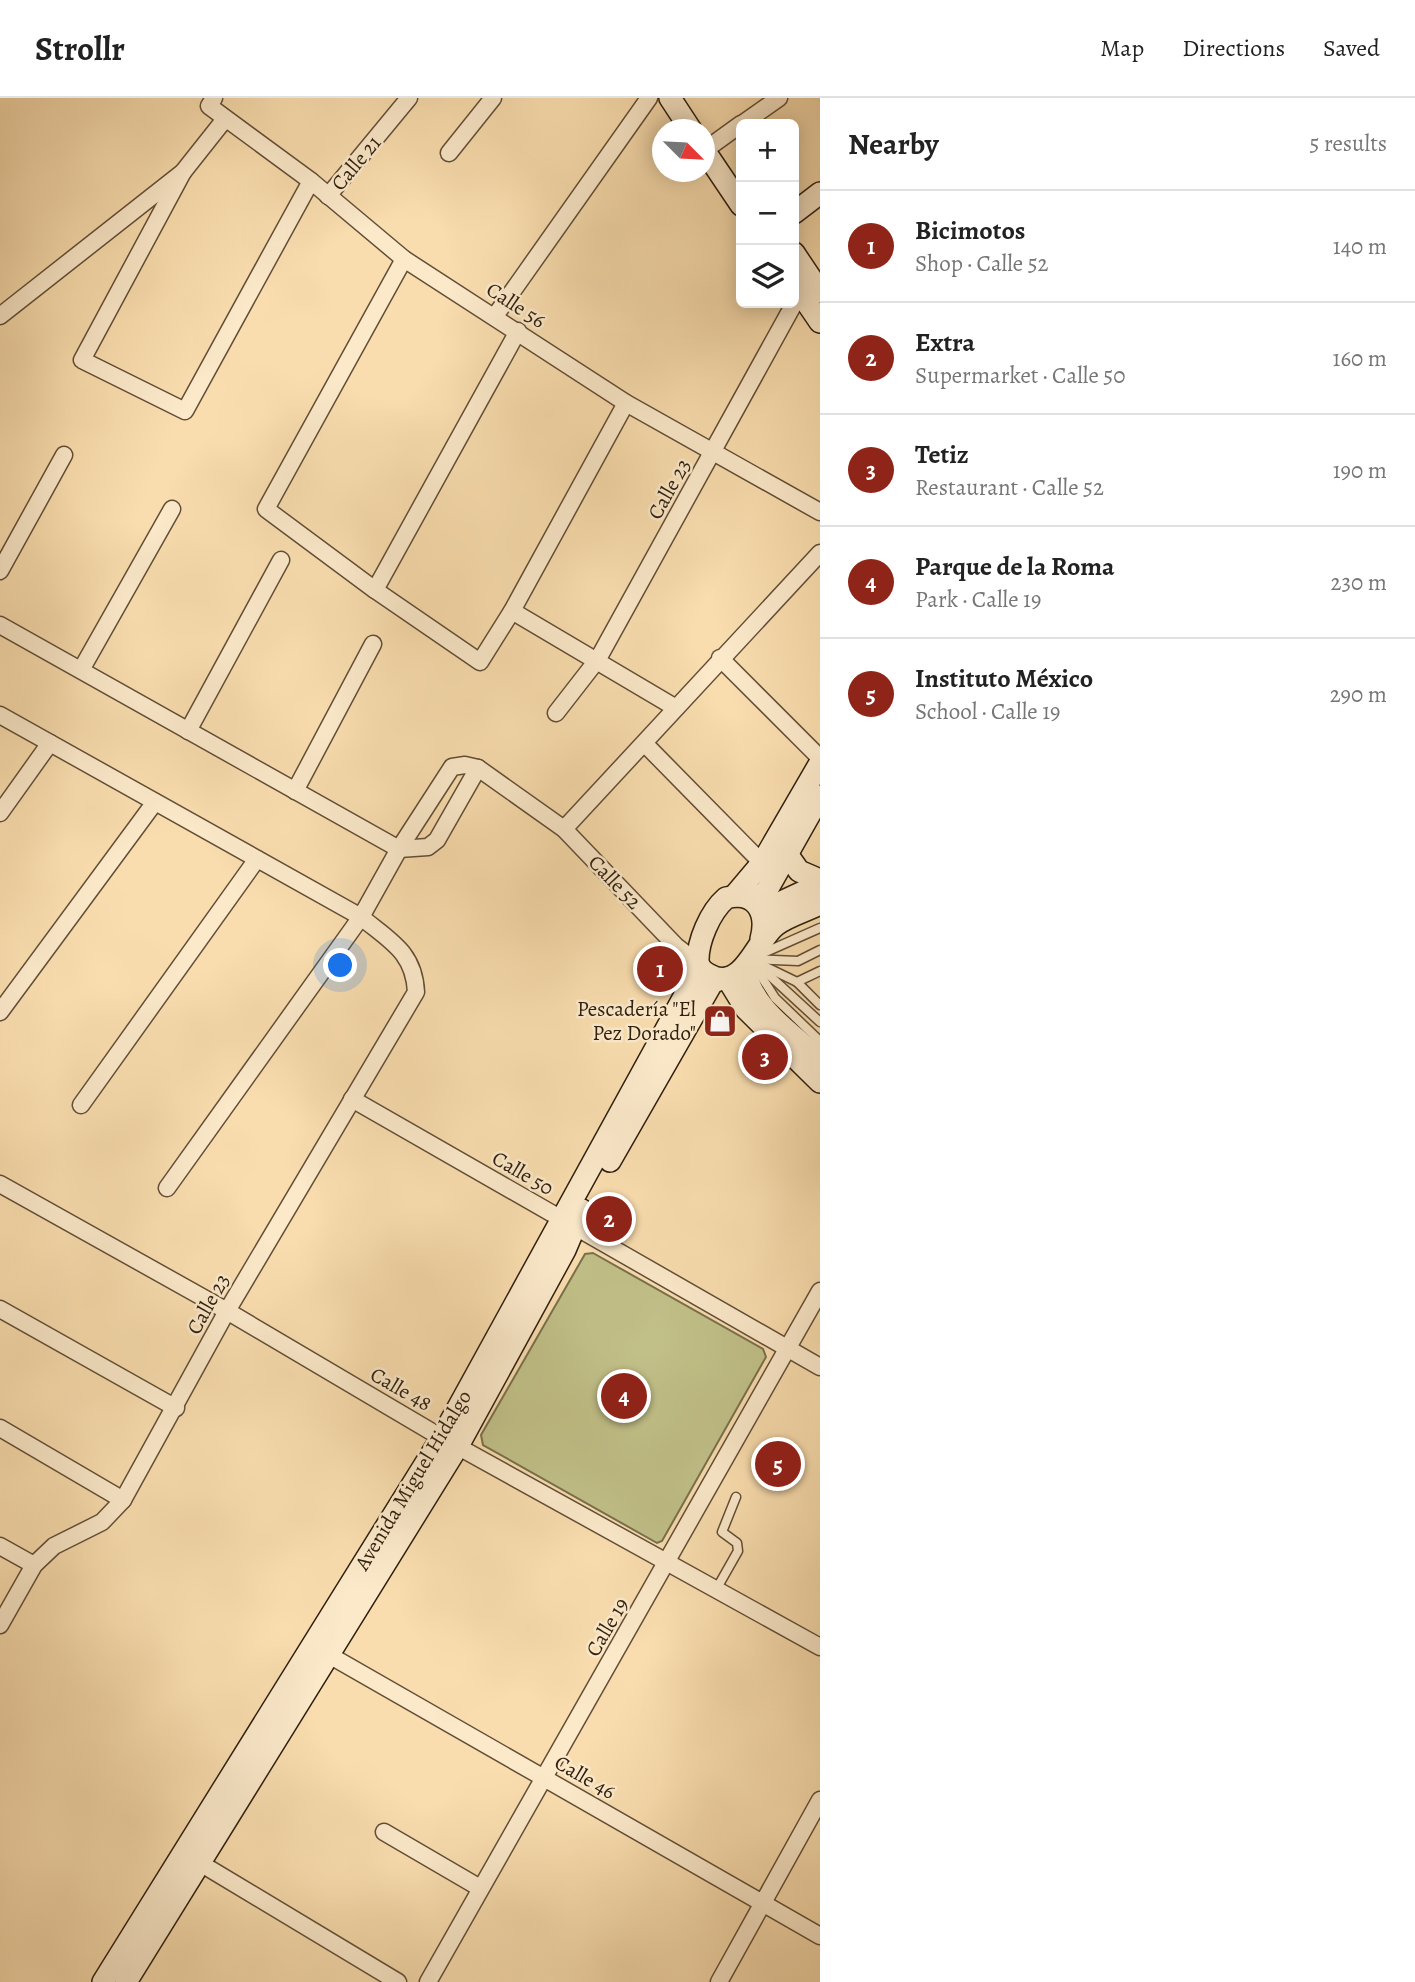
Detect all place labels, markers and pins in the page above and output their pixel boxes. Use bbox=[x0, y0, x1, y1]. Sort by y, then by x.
pin: 1 bbox=[637, 943, 683, 995]
place label: Pescadería "El Pez Dorado" bbox=[577, 995, 696, 1047]
shop icon: Pescadería "El Pez Dorado" bbox=[701, 1002, 739, 1040]
pin: 3 bbox=[742, 1031, 788, 1083]
pin: 2 bbox=[586, 1193, 632, 1245]
pin: 4 bbox=[601, 1370, 647, 1422]
pin: 5 bbox=[755, 1438, 801, 1490]

